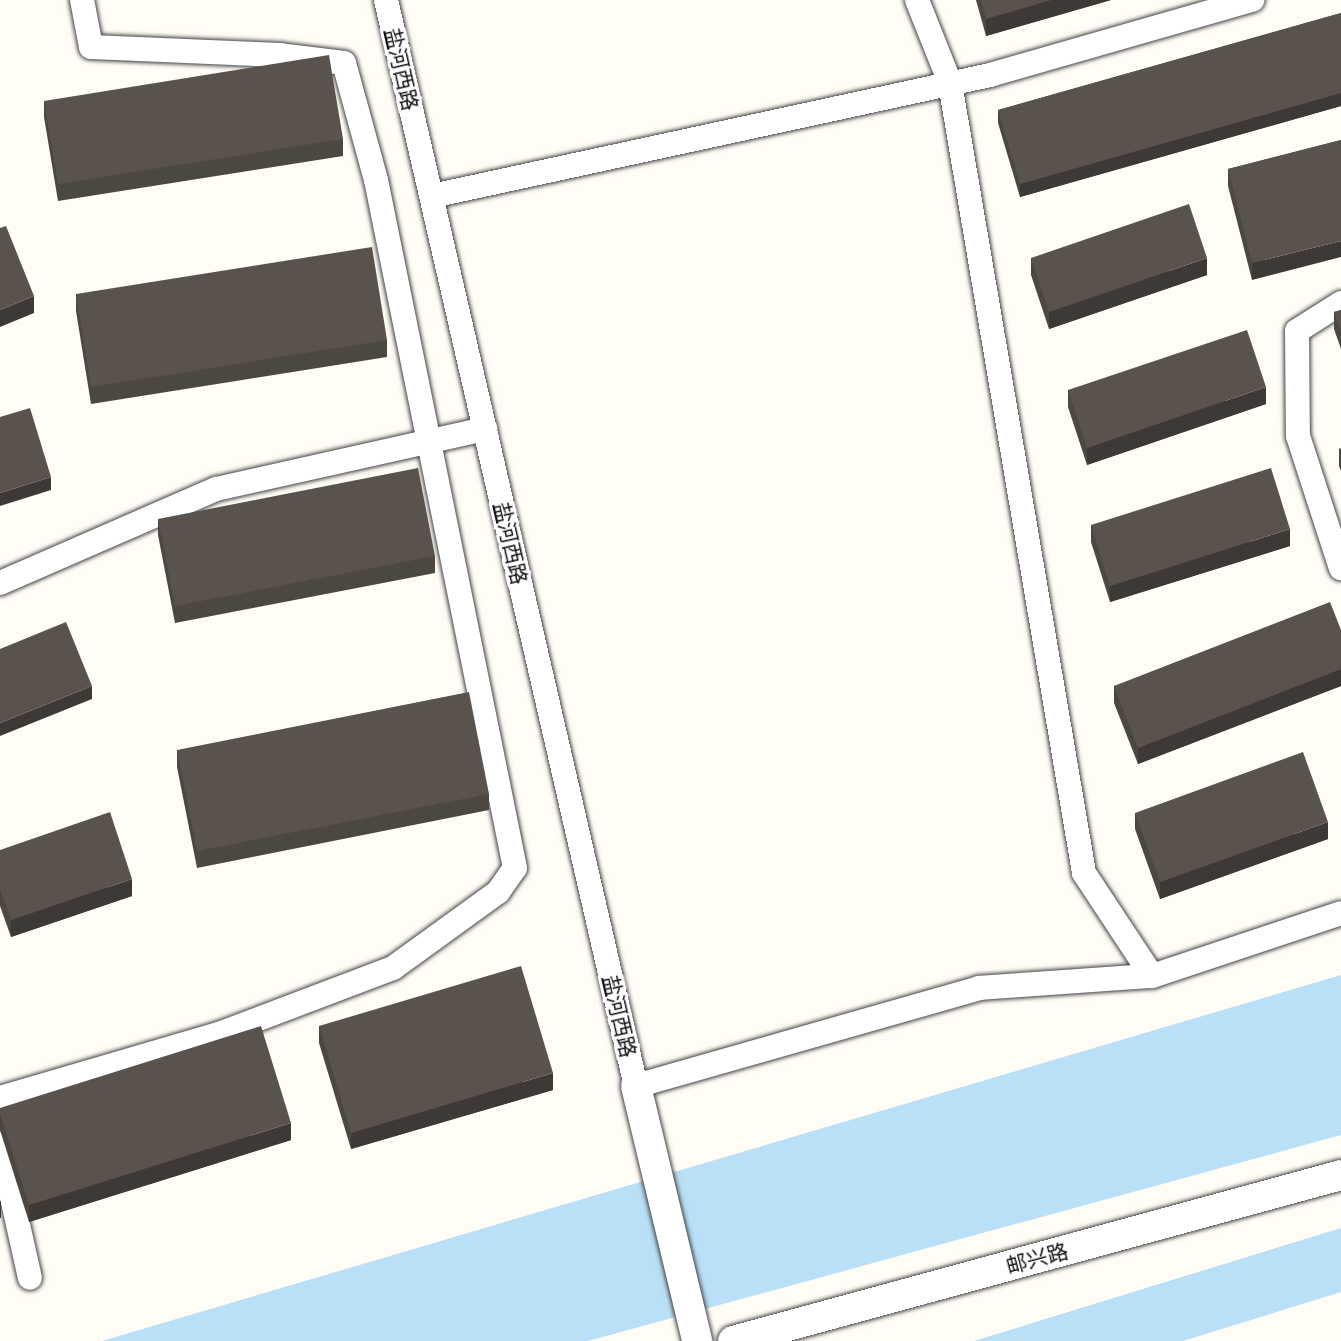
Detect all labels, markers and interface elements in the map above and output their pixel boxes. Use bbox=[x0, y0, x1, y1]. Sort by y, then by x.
street label: 盐河西路 bbox=[380, 25, 424, 113]
street label: 盐河西路 bbox=[489, 499, 533, 587]
street label: 盐河西路 bbox=[598, 972, 642, 1060]
street label: 邮兴路 bbox=[1003, 1238, 1071, 1278]

